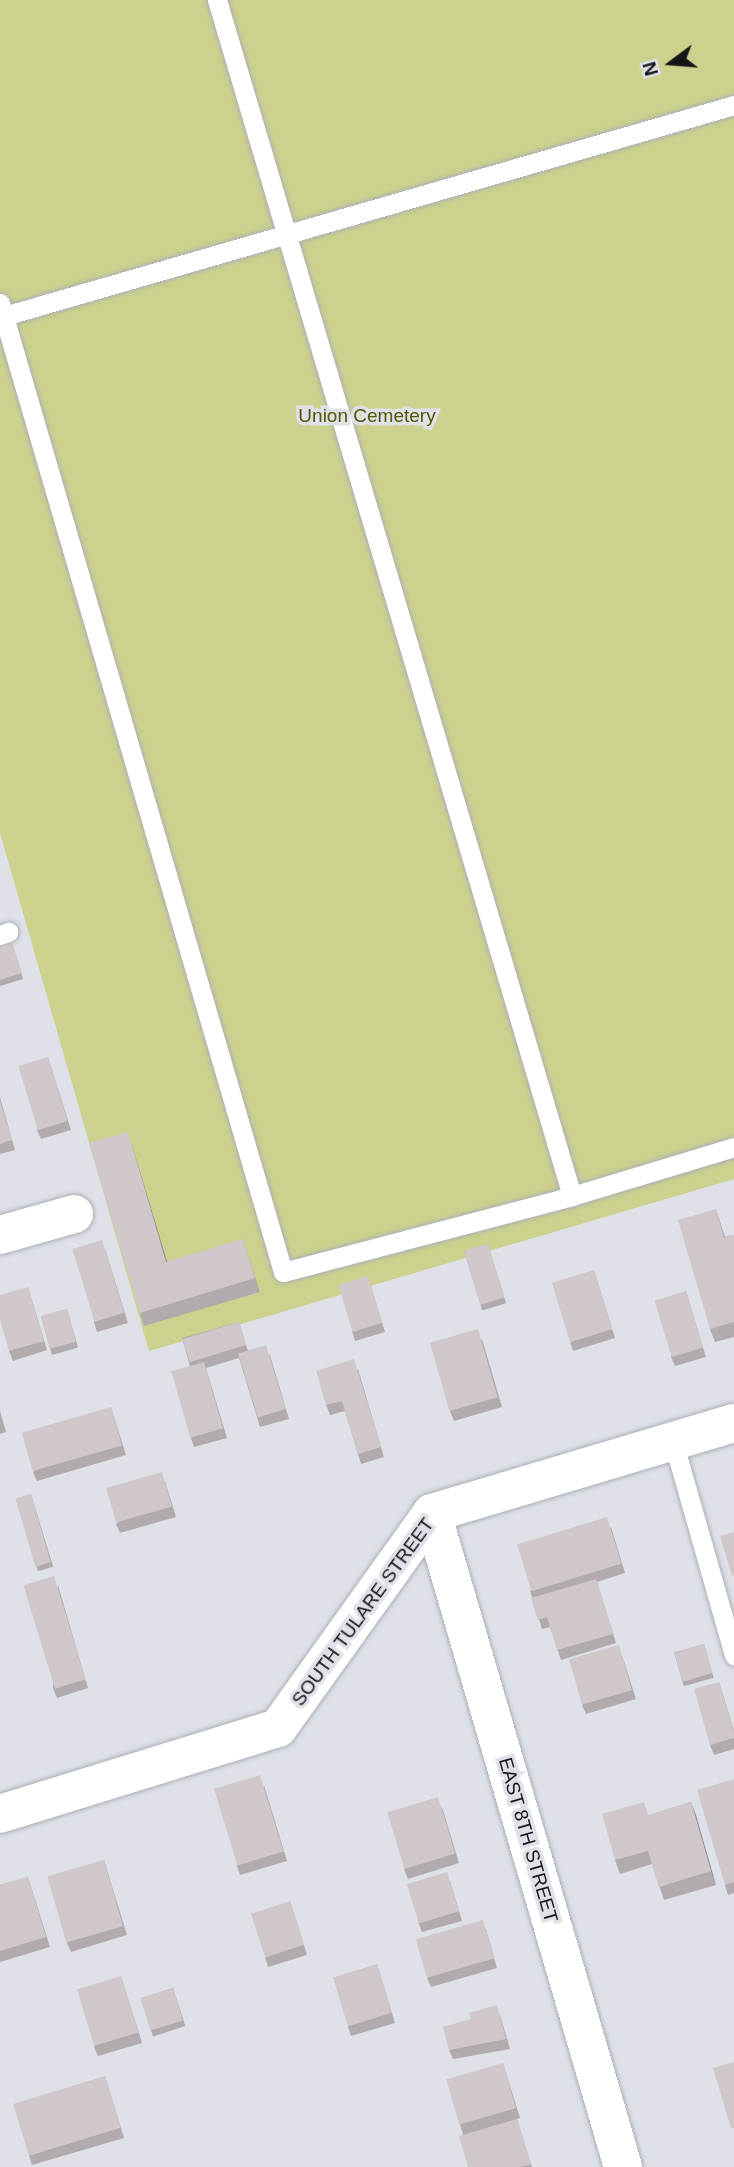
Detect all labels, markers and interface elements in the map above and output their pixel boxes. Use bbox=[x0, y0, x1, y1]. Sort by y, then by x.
north arrow bbox=[636, 28, 706, 98]
text: N bbox=[638, 59, 662, 78]
park label: Union Cemetery bbox=[298, 405, 436, 427]
street label: SOUTH TULARE STREET bbox=[287, 1513, 439, 1711]
street label: EAST 8TH STREET bbox=[493, 1755, 563, 1925]

